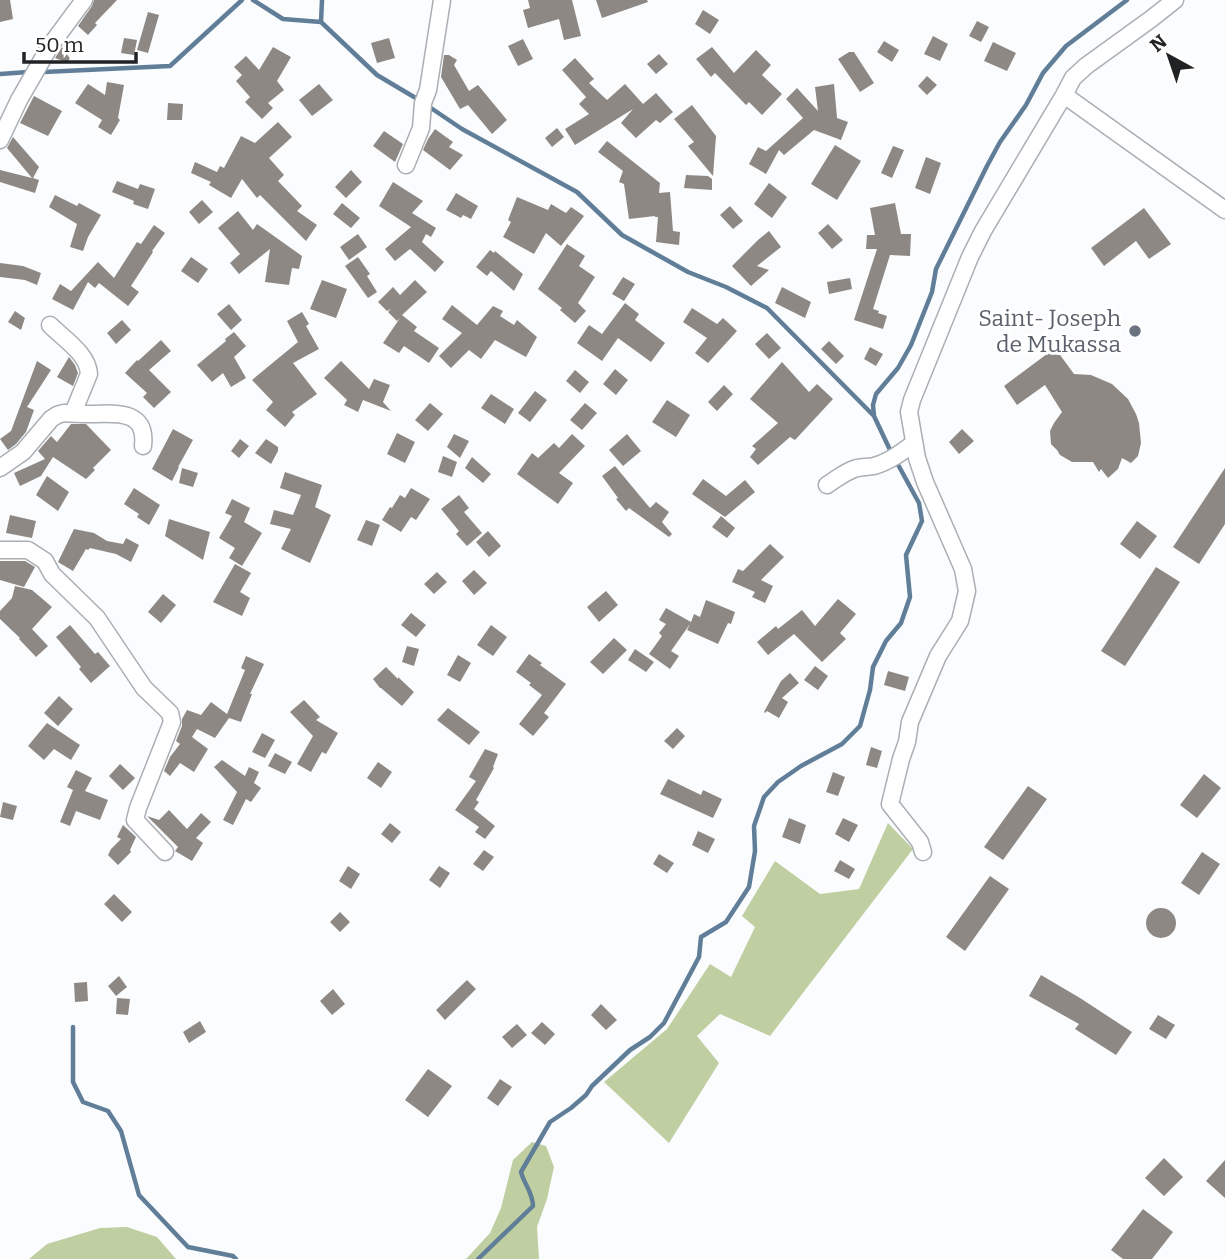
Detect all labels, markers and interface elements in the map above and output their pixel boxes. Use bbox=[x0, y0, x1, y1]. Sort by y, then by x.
scale bar bbox=[24, 21, 136, 65]
north arrow bbox=[1134, 21, 1204, 91]
text: N bbox=[1145, 30, 1172, 57]
text: 50 m bbox=[35, 32, 84, 58]
place label: Saint- Joseph de Mukassa bbox=[978, 304, 1121, 358]
marker: Saint- Joseph de Mukassa bbox=[1127, 323, 1143, 339]

